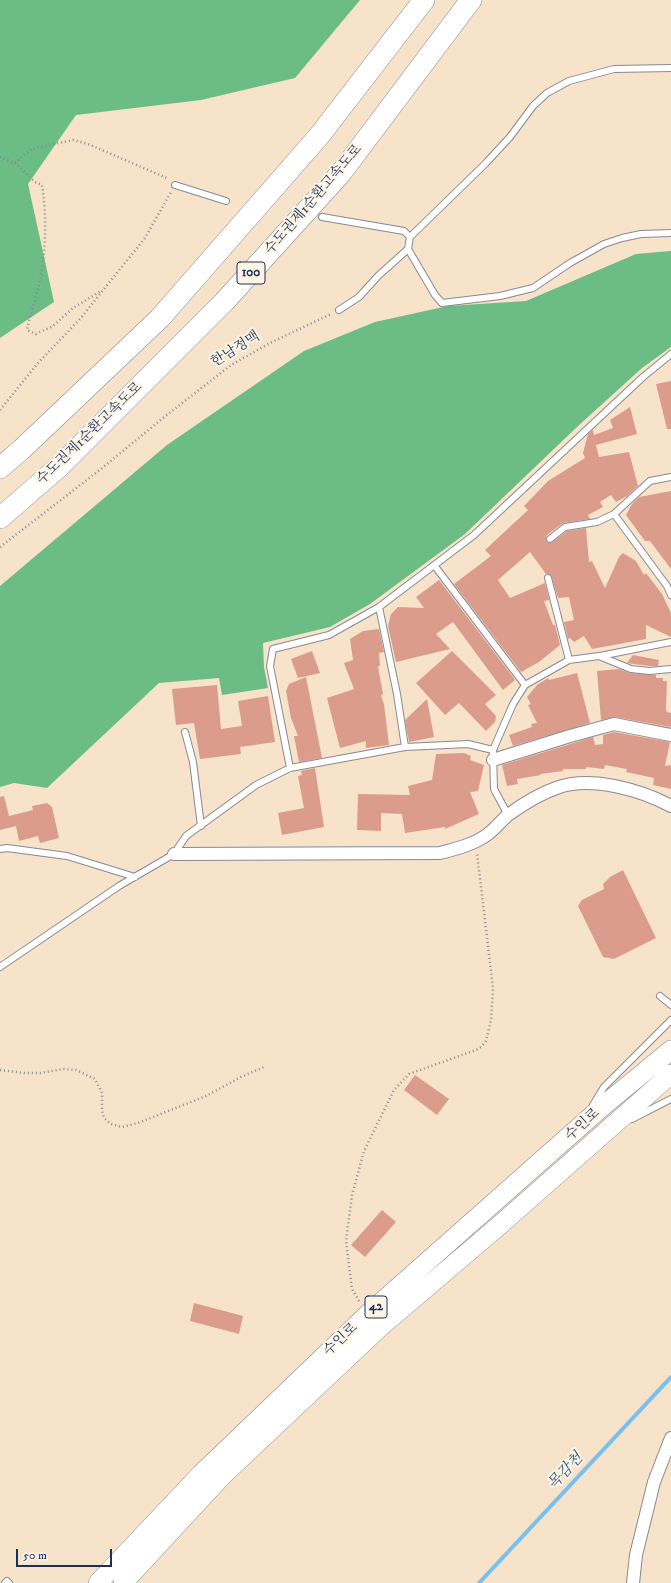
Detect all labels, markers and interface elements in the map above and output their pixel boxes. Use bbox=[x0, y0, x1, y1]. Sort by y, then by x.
street label: 수도권제1순환고속도로 bbox=[262, 142, 366, 258]
road number: 100 bbox=[237, 262, 265, 284]
street label: 한남정맥 bbox=[209, 329, 263, 371]
street label: 수도권제1순환고속도로 bbox=[34, 379, 146, 489]
street label: 수인로 bbox=[562, 1105, 604, 1145]
road number: 42 bbox=[365, 1296, 387, 1318]
street label: 수인로 bbox=[320, 1320, 362, 1360]
water label: 목감천 bbox=[545, 1450, 587, 1494]
scale bar bbox=[18, 1541, 114, 1567]
text: 50 m bbox=[23, 1548, 47, 1563]

